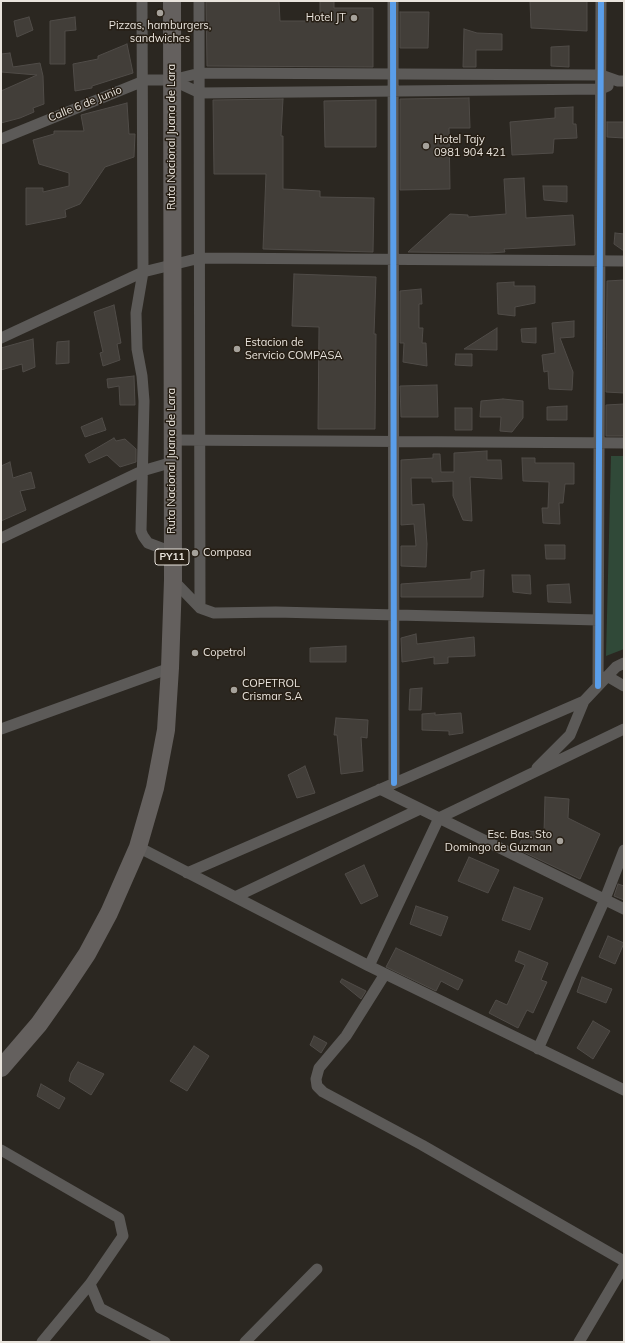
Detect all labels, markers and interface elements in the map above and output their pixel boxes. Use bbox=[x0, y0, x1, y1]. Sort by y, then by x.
marker: Pizzas, hamburgers, sandwiches bbox=[155, 8, 165, 18]
place label: Hotel JT bbox=[306, 11, 346, 25]
marker: Hotel JT bbox=[349, 13, 359, 23]
place label: Pizzas, hamburgers, sandwiches bbox=[109, 19, 211, 45]
street label: Ruta Nacional Juana de Lara bbox=[165, 64, 179, 210]
street label: Calle 6 de Junio bbox=[46, 83, 124, 125]
place label: Hotel Tajy 0981 904 421 bbox=[434, 133, 506, 159]
marker: Hotel Tajy 0981 904 421 bbox=[421, 141, 431, 151]
place label: Estacion de Servicio COMPASA bbox=[245, 336, 342, 362]
marker: Estacion de Servicio COMPASA bbox=[232, 344, 242, 354]
street label: Ruta Nacional Juana de Lara bbox=[165, 388, 179, 534]
place label: Compasa bbox=[203, 546, 251, 560]
marker: Compasa bbox=[190, 548, 200, 558]
road number: PY11 bbox=[155, 549, 189, 565]
place label: Copetrol bbox=[203, 646, 246, 660]
marker: Copetrol bbox=[190, 648, 200, 658]
place label: COPETROL Crismar S.A bbox=[242, 677, 302, 703]
marker: COPETROL Crismar S.A bbox=[229, 685, 239, 695]
place label: Esc. Bas. Sto Domingo de Guzman bbox=[445, 828, 552, 854]
marker: Esc. Bas. Sto Domingo de Guzman bbox=[555, 836, 565, 846]

